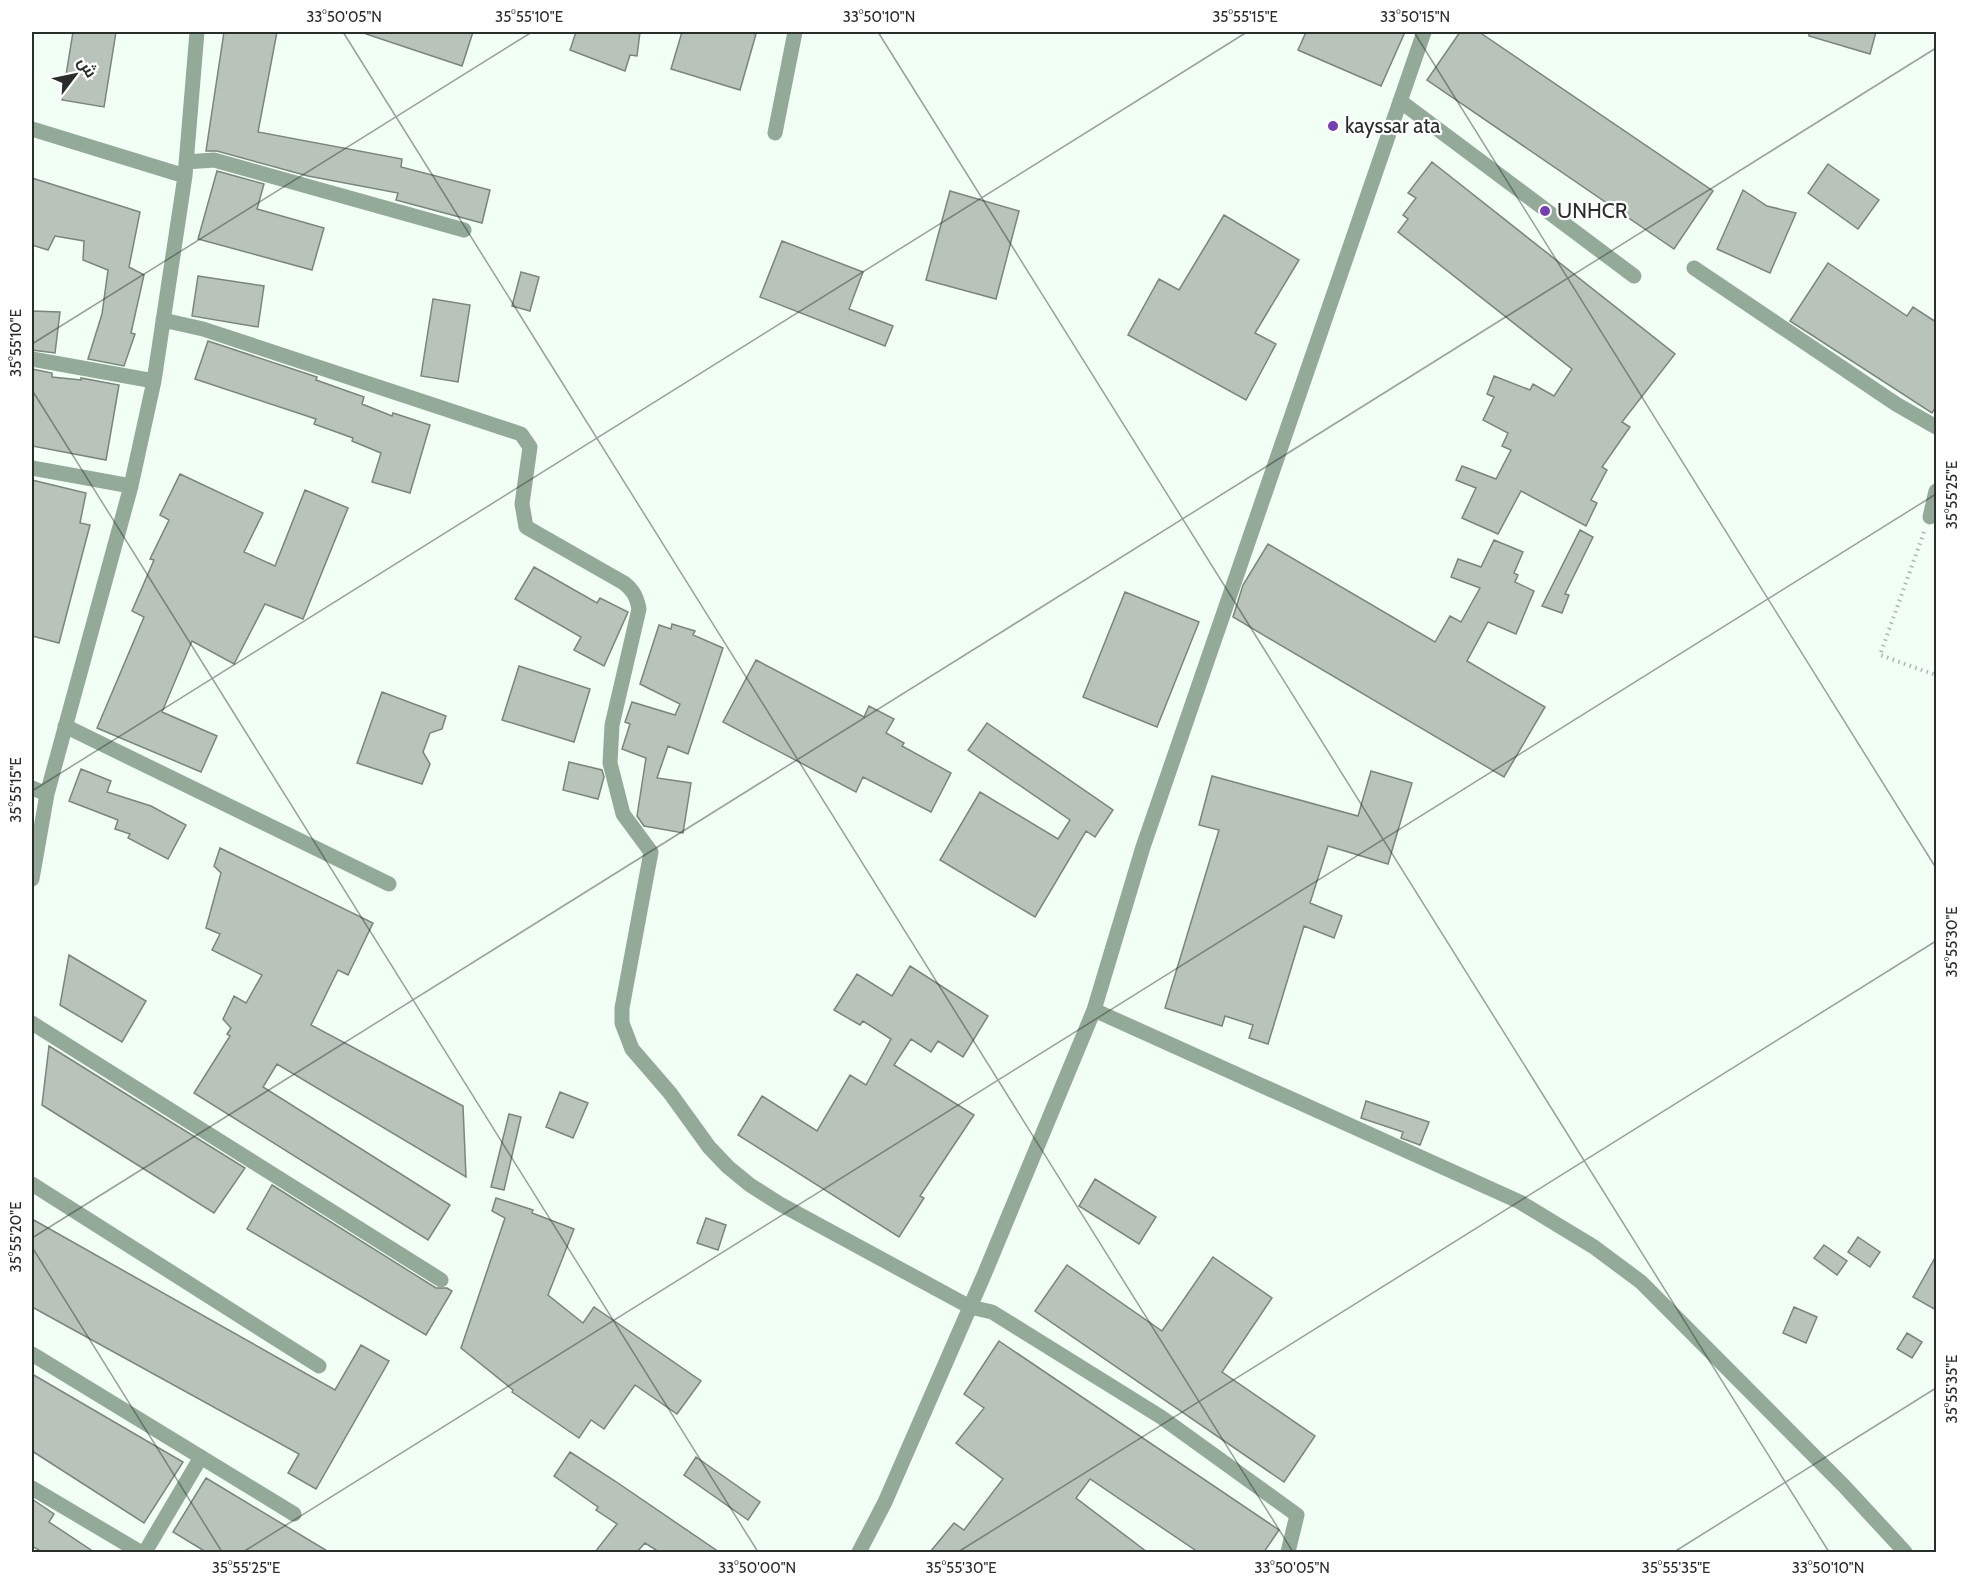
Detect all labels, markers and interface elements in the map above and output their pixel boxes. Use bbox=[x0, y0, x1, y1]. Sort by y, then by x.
text: 33°50'05"N bbox=[306, 8, 382, 26]
text: 35°55'10"E bbox=[495, 8, 563, 26]
text: 33°50'10"N bbox=[843, 8, 915, 26]
text: 35°55'15"E bbox=[1212, 8, 1278, 26]
text: 33°50'15"N bbox=[1380, 8, 1450, 26]
north arrow bbox=[45, 45, 105, 105]
text: ش bbox=[74, 54, 101, 81]
place label: kayssar ata bbox=[1345, 113, 1440, 138]
marker: kayssar ata bbox=[1326, 119, 1340, 133]
place label: UNHCR bbox=[1557, 198, 1628, 223]
marker: UNHCR bbox=[1538, 204, 1552, 218]
text: 35°55'10"E bbox=[7, 309, 25, 377]
text: 35°55'25"E bbox=[1943, 461, 1961, 529]
text: 35°55'15"E bbox=[7, 757, 25, 823]
text: 35°55'30"E bbox=[1943, 906, 1961, 978]
text: 35°55'20"E bbox=[7, 1202, 25, 1272]
text: 35°55'35"E bbox=[1943, 1355, 1961, 1423]
text: 35°55'25"E bbox=[212, 1559, 280, 1577]
text: 33°50'00"N bbox=[718, 1559, 796, 1577]
text: 35°55'30"E bbox=[925, 1559, 997, 1577]
text: 33°50'05"N bbox=[1254, 1559, 1330, 1577]
text: 35°55'35"E bbox=[1642, 1559, 1710, 1577]
text: 33°50'10"N bbox=[1792, 1559, 1864, 1577]

